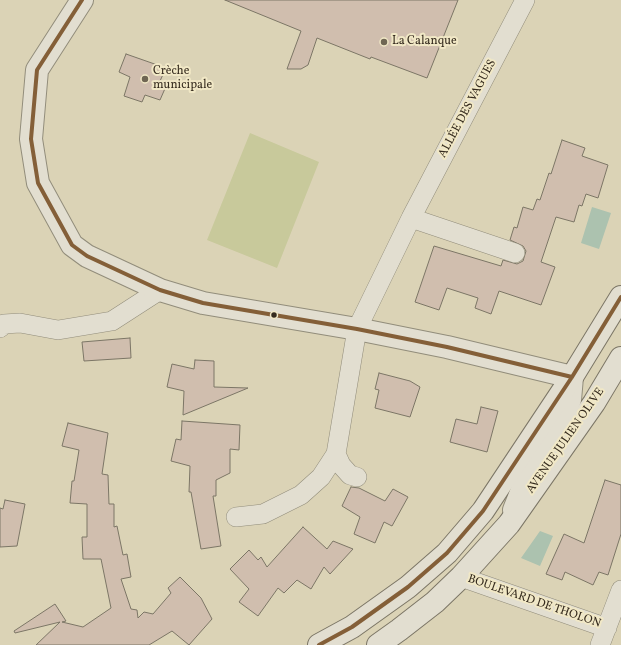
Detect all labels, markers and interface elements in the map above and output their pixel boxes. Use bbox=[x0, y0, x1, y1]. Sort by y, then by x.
place label: La Calanque bbox=[392, 35, 457, 49]
marker: La Calanque bbox=[379, 37, 389, 47]
street label: ALLÉE DES VAGUES bbox=[436, 57, 500, 161]
place label: Crèche municipale bbox=[153, 65, 212, 93]
marker: Crèche municipale bbox=[140, 74, 150, 84]
unlabelled marker bbox=[269, 310, 279, 320]
street label: AVENUE JULIEN OLIVE bbox=[524, 385, 608, 497]
street label: BOULEVARD DE THOLON bbox=[466, 572, 602, 632]

